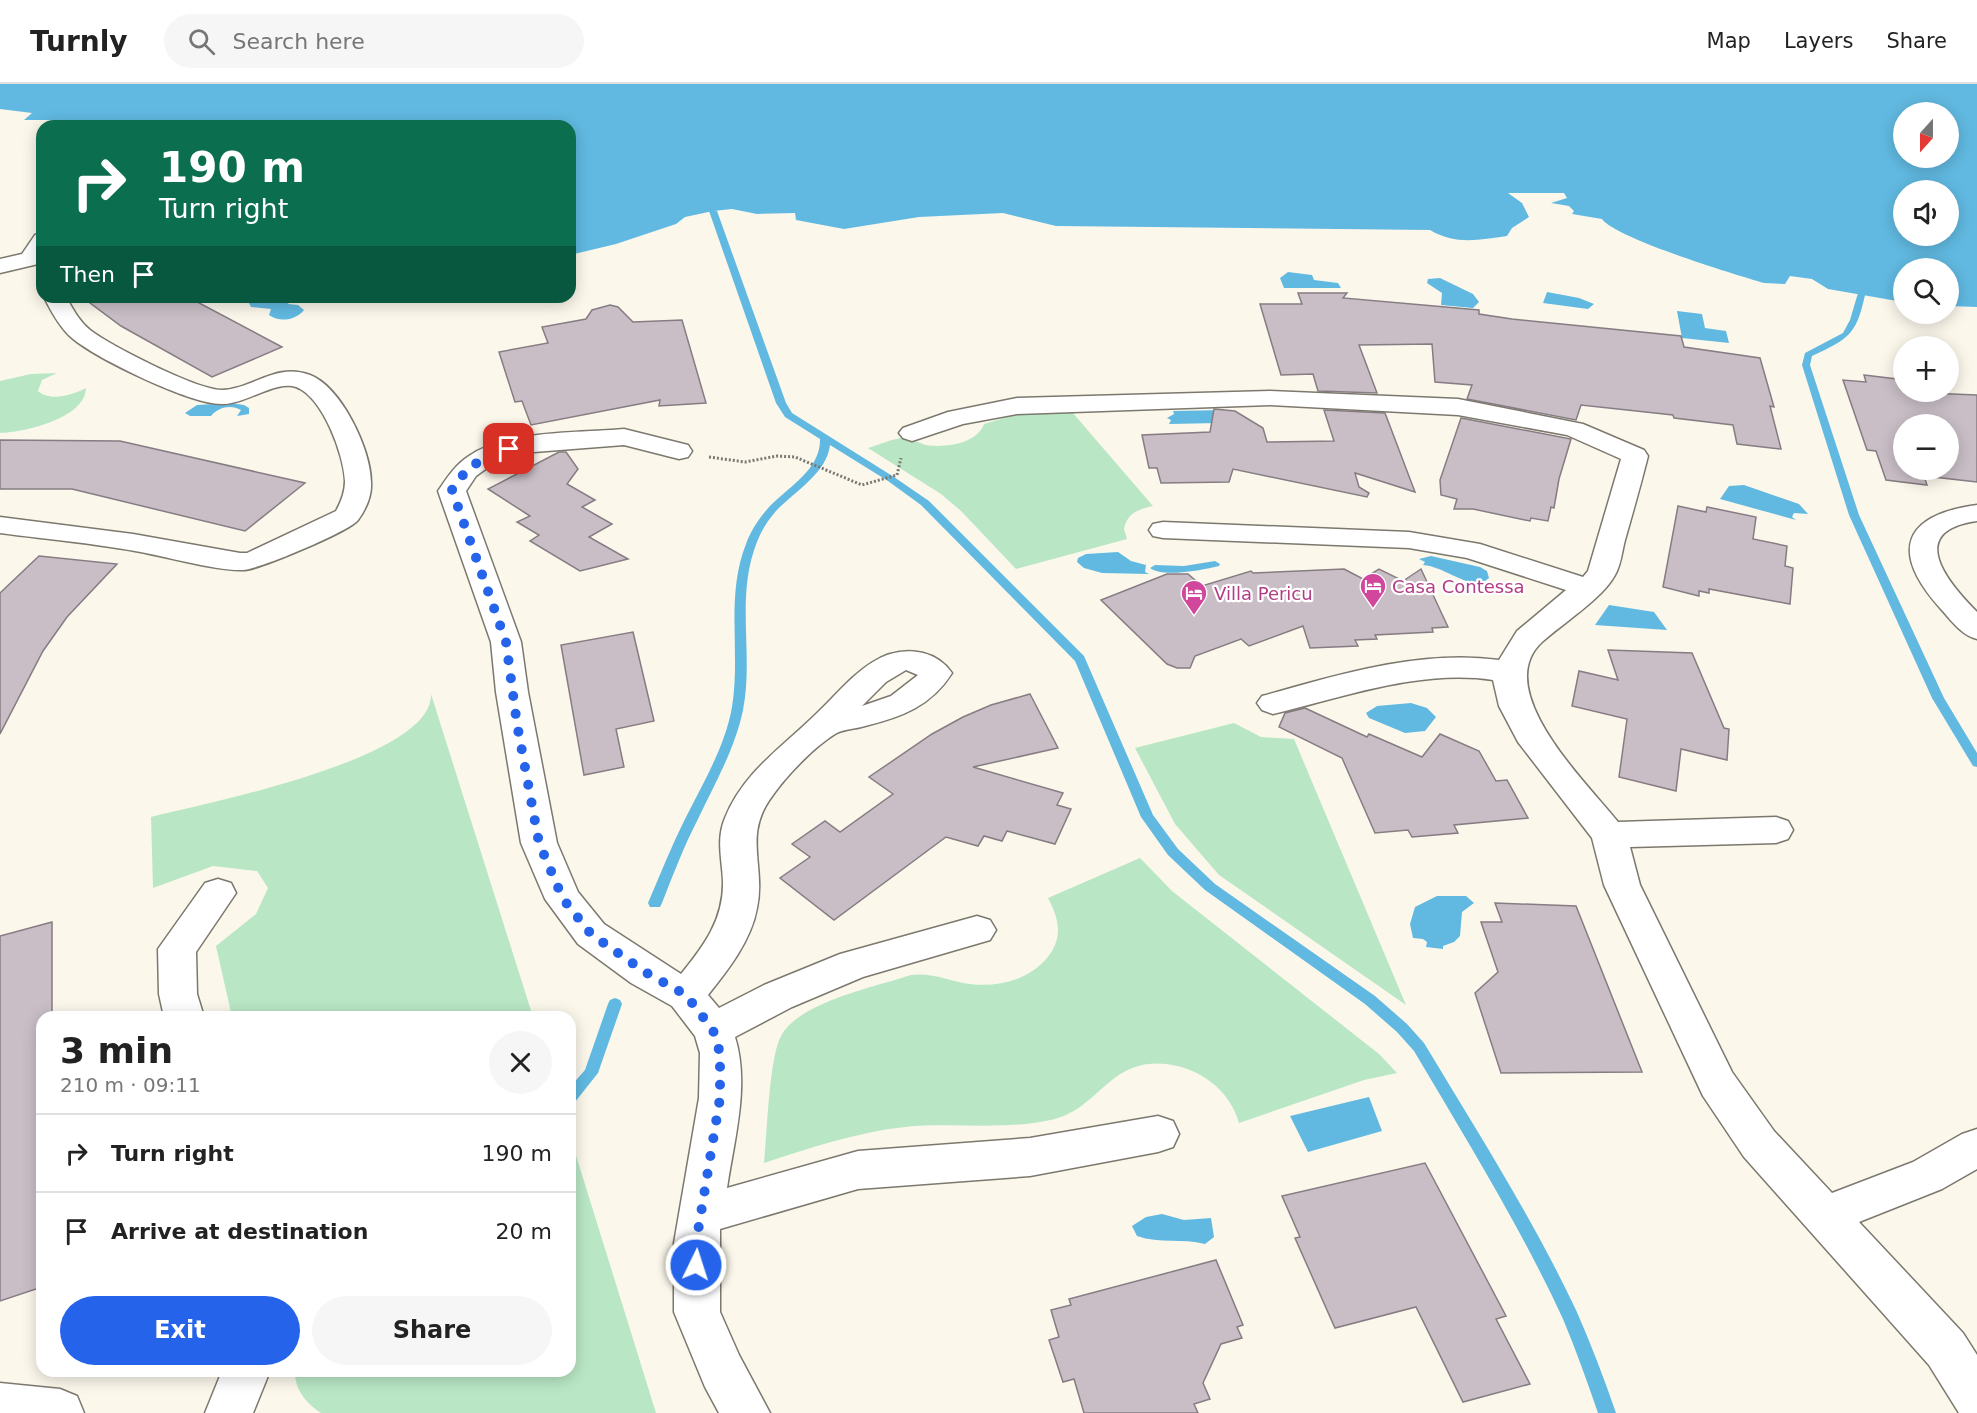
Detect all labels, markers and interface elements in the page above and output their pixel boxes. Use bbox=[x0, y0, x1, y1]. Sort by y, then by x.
search box bbox=[164, 14, 584, 68]
text: Turnly bbox=[30, 25, 128, 58]
icon: search bbox=[185, 25, 218, 58]
text: Search here bbox=[233, 29, 365, 54]
text: Map bbox=[1707, 29, 1751, 53]
text: Layers bbox=[1784, 29, 1853, 53]
text: Share bbox=[1886, 29, 1947, 53]
north arrow bbox=[1893, 102, 1959, 168]
map controls bbox=[1893, 102, 1959, 480]
text: 190 m bbox=[159, 143, 305, 192]
icon: right bbox=[60, 144, 138, 222]
button: sound bbox=[1893, 180, 1959, 246]
text: Turn right bbox=[159, 193, 288, 224]
icon: arrive bbox=[127, 258, 160, 291]
button: search bbox=[1893, 258, 1959, 324]
text: Then bbox=[60, 262, 115, 287]
button: + bbox=[1893, 336, 1959, 402]
button: − bbox=[1893, 414, 1959, 480]
pin bbox=[483, 423, 534, 474]
icon: arrive bbox=[492, 432, 525, 465]
hotel icon: Casa Contessa bbox=[1358, 571, 1388, 609]
place label: Casa Contessa bbox=[1392, 576, 1525, 597]
hotel icon: Villa Pericu bbox=[1179, 578, 1209, 616]
place label: Villa Pericu bbox=[1214, 583, 1313, 604]
text: 3 min bbox=[60, 1030, 173, 1071]
button: close bbox=[489, 1031, 552, 1094]
text: 210 m · 09:11 bbox=[60, 1073, 201, 1097]
icon: right bbox=[60, 1137, 93, 1170]
text: Turn right bbox=[111, 1141, 234, 1166]
text: 190 m bbox=[482, 1141, 552, 1166]
icon: arrive bbox=[60, 1215, 93, 1248]
text: Arrive at destination bbox=[111, 1219, 368, 1244]
text: 20 m bbox=[496, 1219, 552, 1244]
position arrow bbox=[664, 1233, 728, 1297]
button: Exit bbox=[60, 1296, 300, 1365]
button: Share bbox=[312, 1296, 552, 1365]

